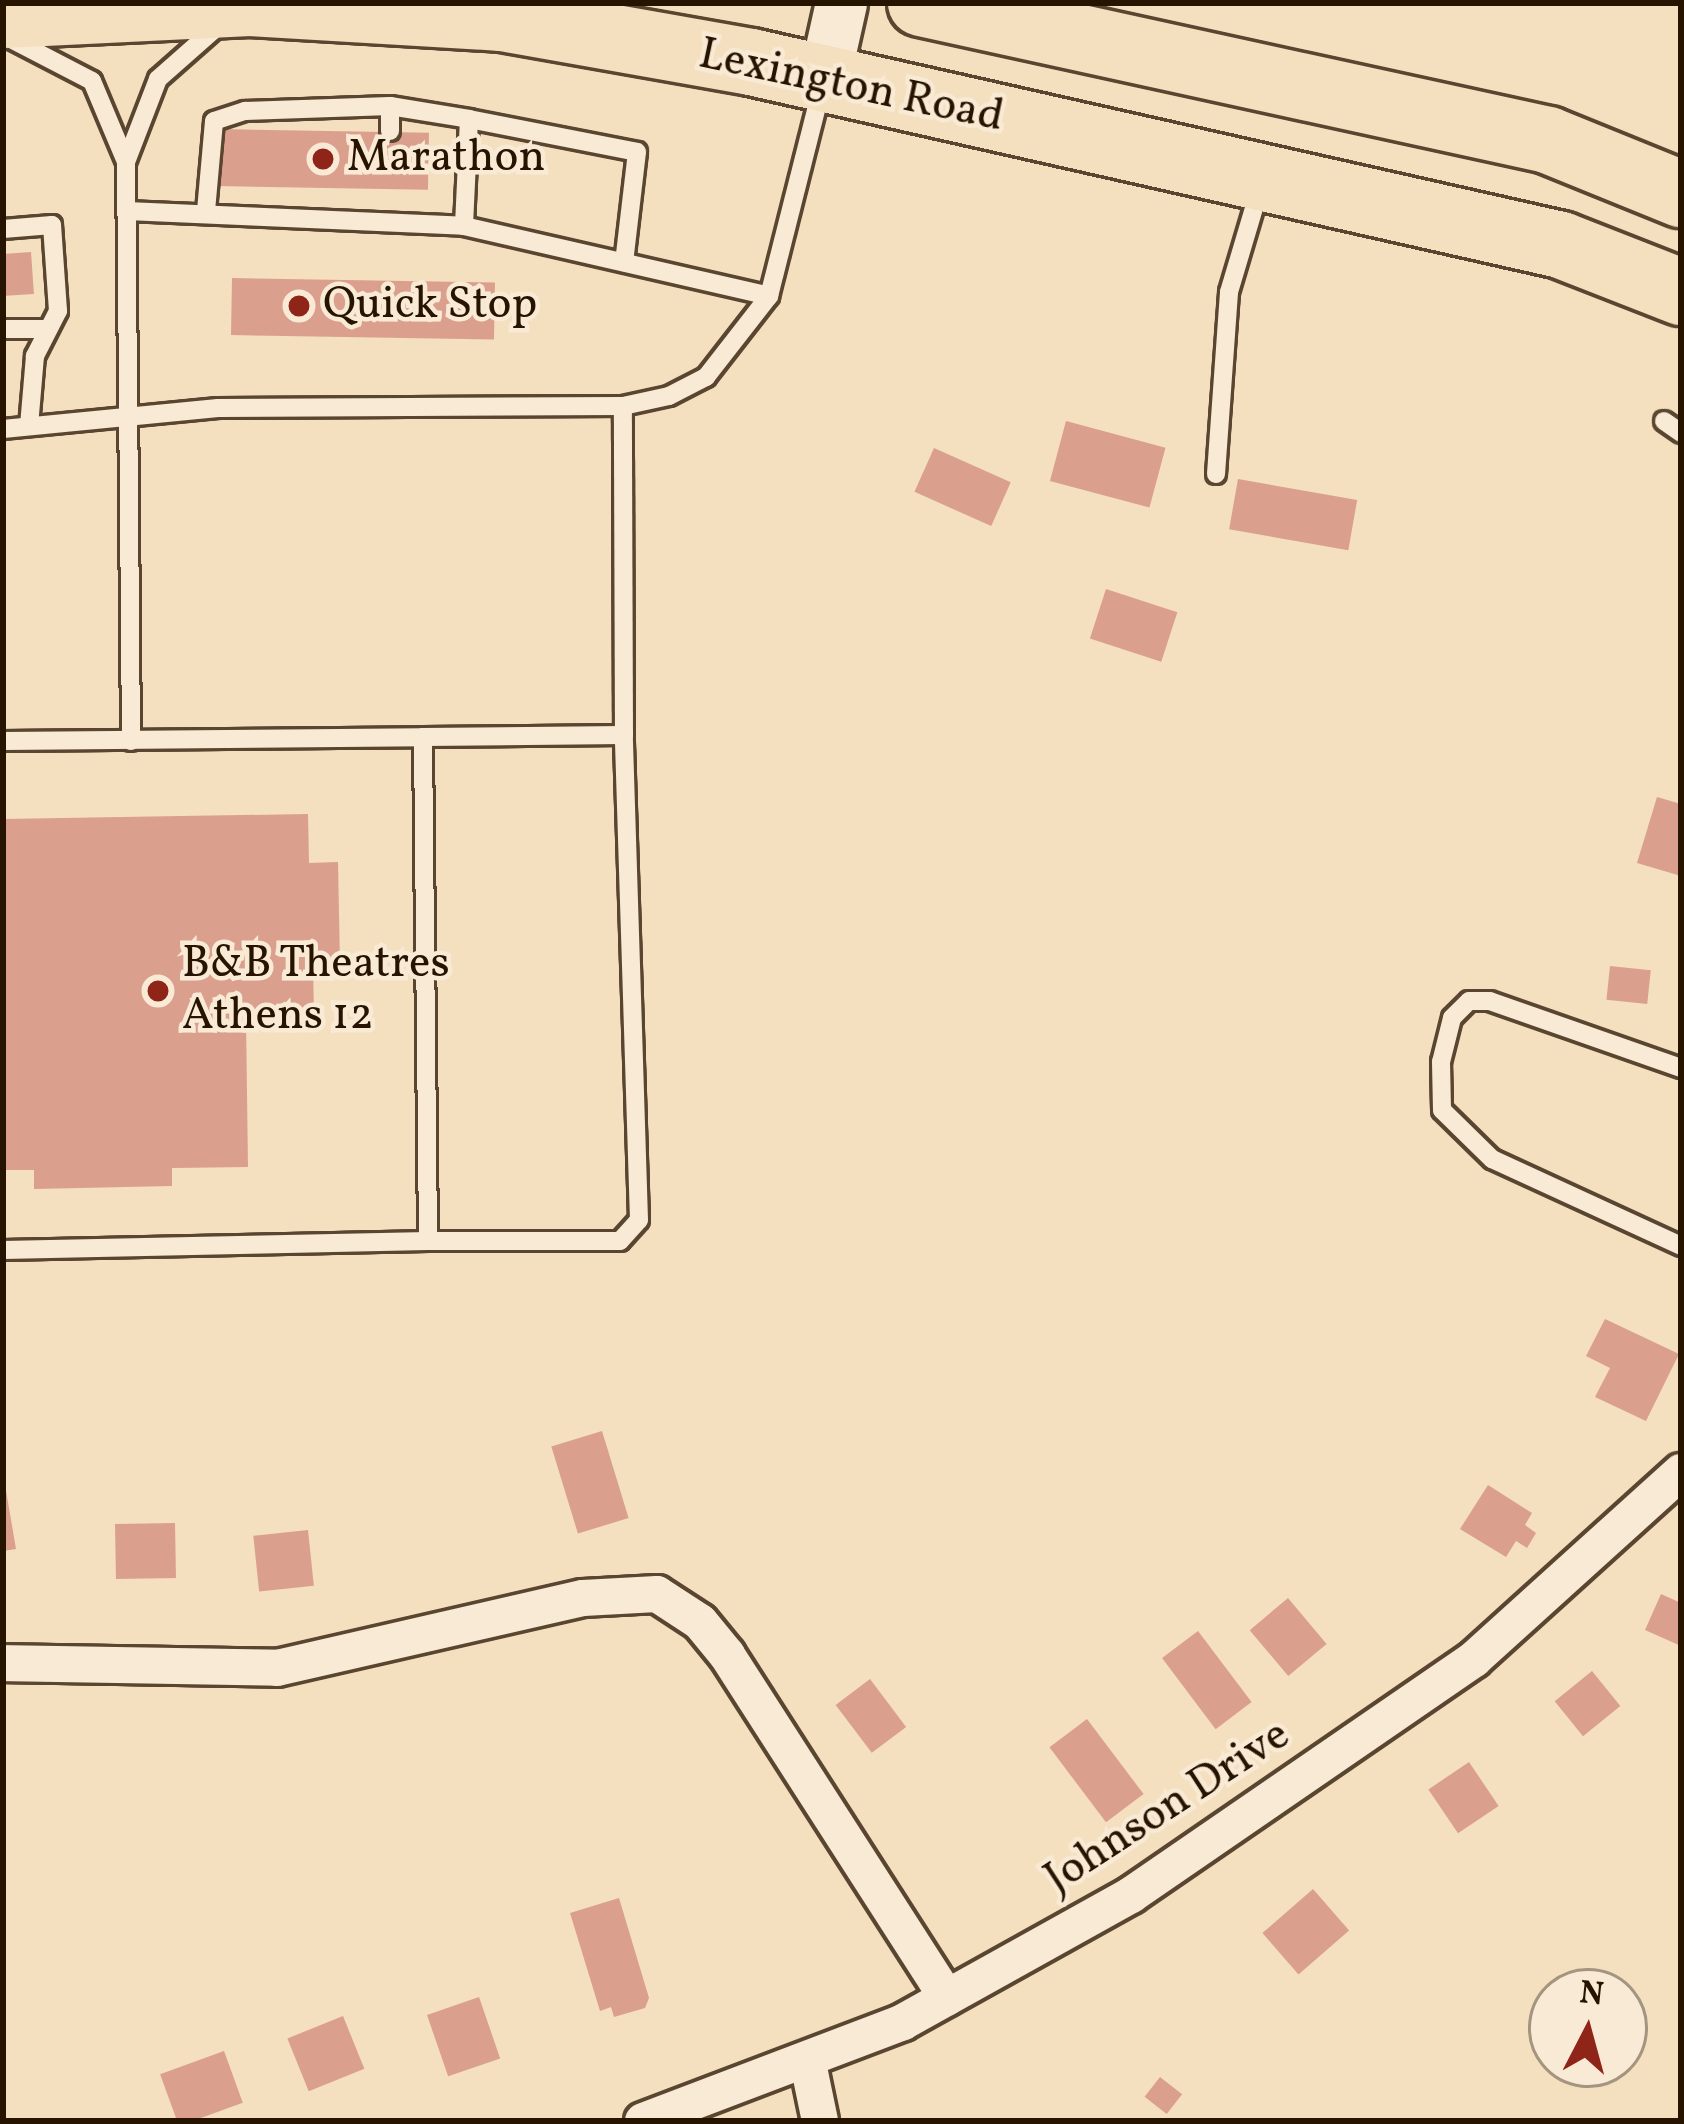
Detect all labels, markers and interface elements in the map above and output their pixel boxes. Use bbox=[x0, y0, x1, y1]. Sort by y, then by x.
street label: Lexington Road bbox=[694, 28, 1008, 146]
place label: Marathon bbox=[347, 132, 545, 186]
marker: Marathon bbox=[310, 146, 336, 172]
place label: Quick Stop bbox=[323, 279, 537, 333]
marker: Quick Stop bbox=[286, 293, 312, 319]
place label: B&B Theatres Athens 12 bbox=[182, 938, 451, 1044]
marker: B&B Theatres Athens 12 bbox=[145, 978, 171, 1004]
street label: Johnson Drive bbox=[1035, 1709, 1301, 1907]
north arrow bbox=[1528, 1968, 1648, 2088]
text: N bbox=[1577, 1971, 1606, 2019]

